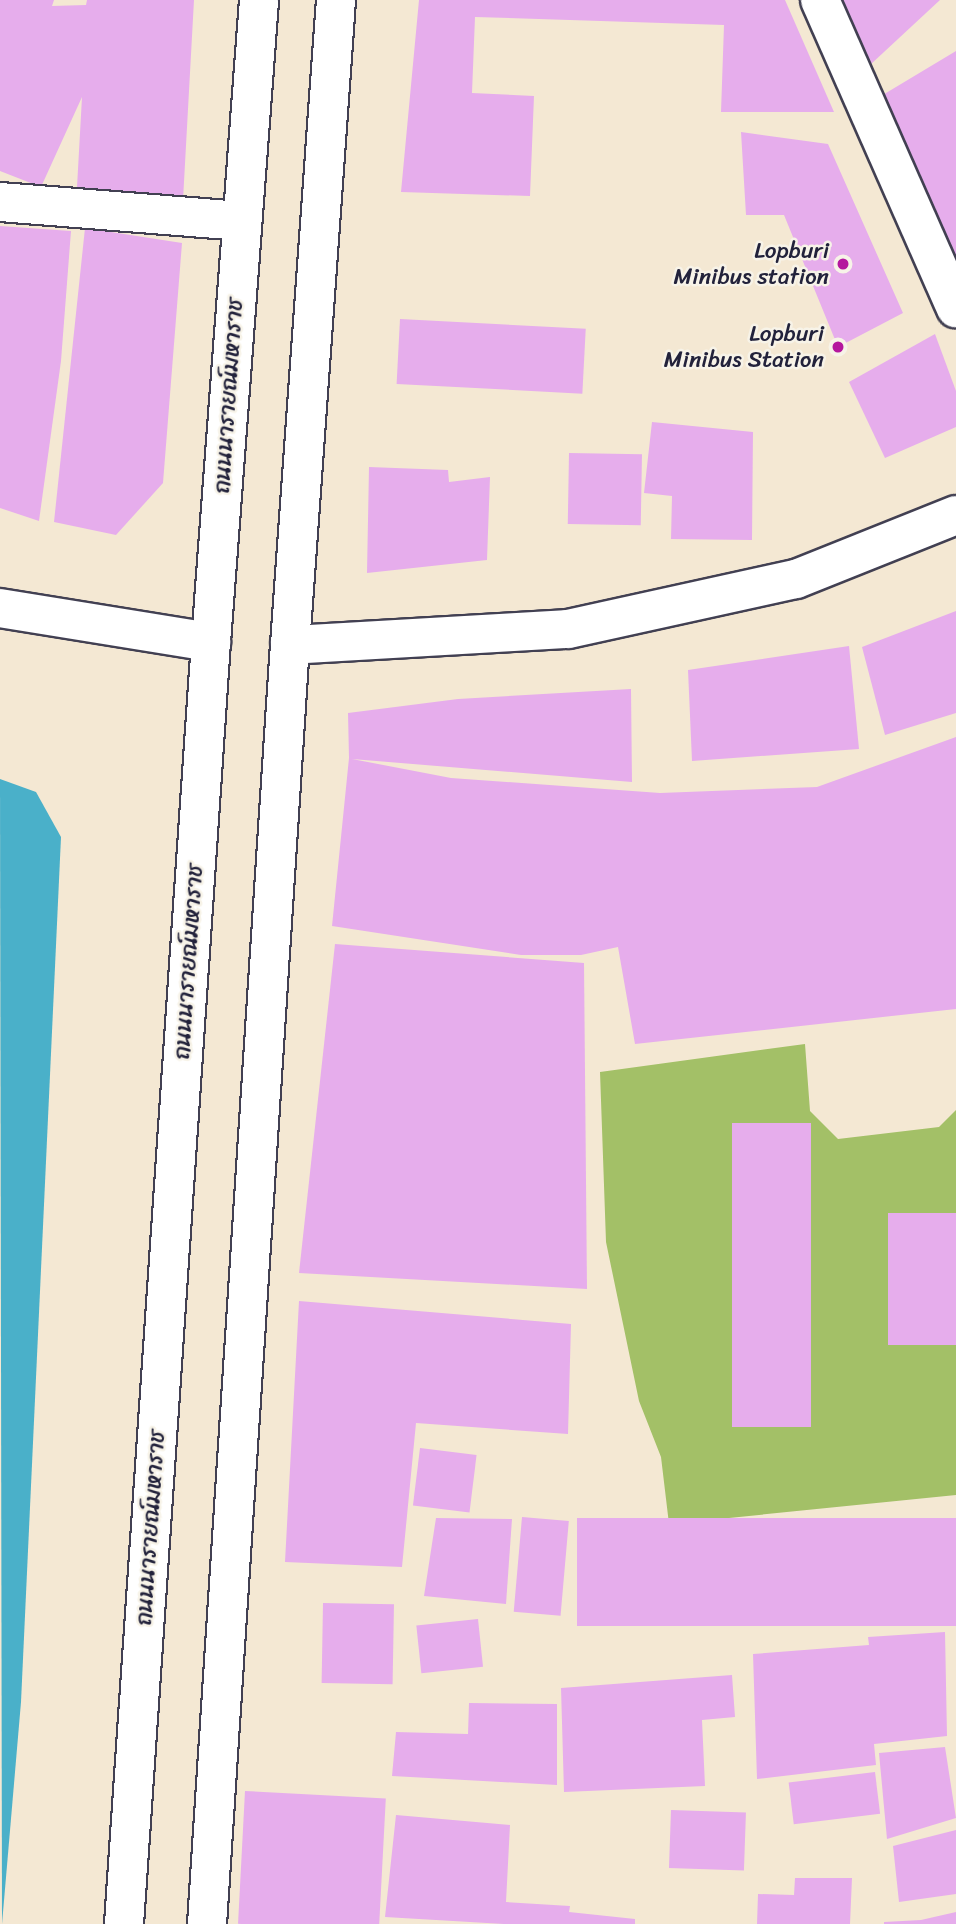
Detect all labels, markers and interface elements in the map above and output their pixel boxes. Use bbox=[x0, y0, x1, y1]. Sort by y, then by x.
place label: Lopburi Minibus station bbox=[674, 237, 829, 291]
marker: Lopburi Minibus station bbox=[835, 256, 851, 272]
street label: ถนนนารายณ์มหาราช bbox=[208, 297, 250, 495]
place label: Lopburi Minibus Station bbox=[664, 320, 824, 374]
marker: Lopburi Minibus Station bbox=[830, 339, 846, 355]
street label: ถนนนารายณ์มหาราช bbox=[168, 863, 210, 1061]
street label: ถนนนารายณ์มหาราช bbox=[130, 1429, 172, 1627]

